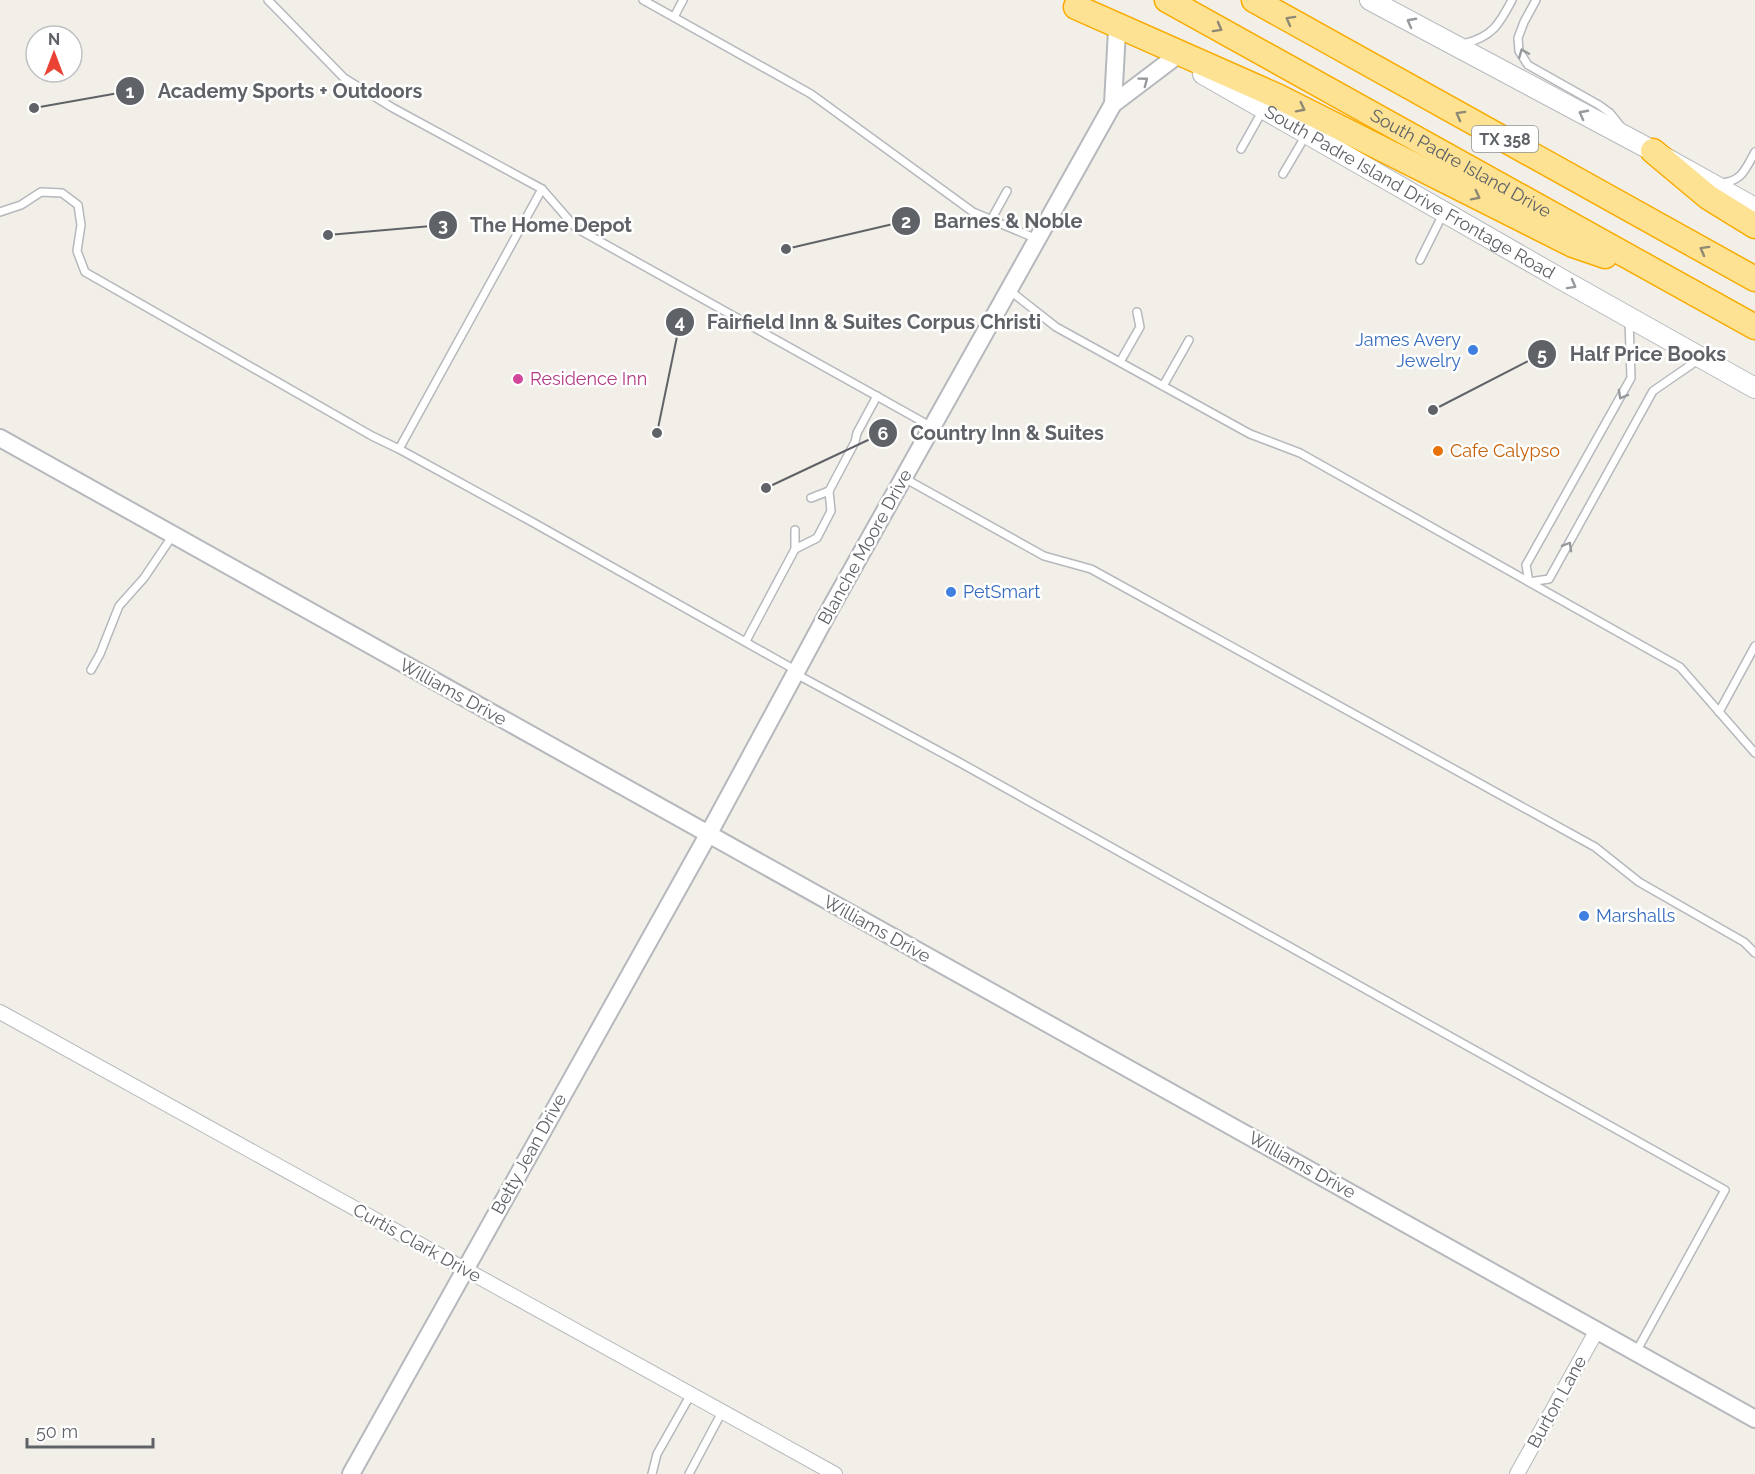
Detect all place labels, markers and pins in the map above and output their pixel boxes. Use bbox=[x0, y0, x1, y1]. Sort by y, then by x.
callout: Academy Sports + Outdoors bbox=[115, 72, 434, 110]
callout: Barnes & Noble bbox=[891, 202, 1094, 240]
callout: The Home Depot bbox=[428, 206, 645, 244]
callout: Fairfield Inn & Suites Corpus Christi bbox=[665, 303, 1053, 341]
place label: James Avery Jewelry bbox=[1355, 329, 1461, 371]
callout: Half Price Books bbox=[1527, 335, 1738, 373]
marker: James Avery Jewelry bbox=[1466, 343, 1480, 357]
place label: Residence Inn bbox=[530, 368, 647, 389]
marker: Residence Inn bbox=[511, 372, 525, 386]
callout: Country Inn & Suites bbox=[868, 414, 1116, 452]
place label: Cafe Calypso bbox=[1450, 440, 1560, 461]
marker: Cafe Calypso bbox=[1431, 444, 1445, 458]
place label: PetSmart bbox=[963, 581, 1040, 602]
marker: PetSmart bbox=[944, 585, 958, 599]
place label: Marshalls bbox=[1596, 905, 1676, 926]
marker: Marshalls bbox=[1577, 909, 1591, 923]

